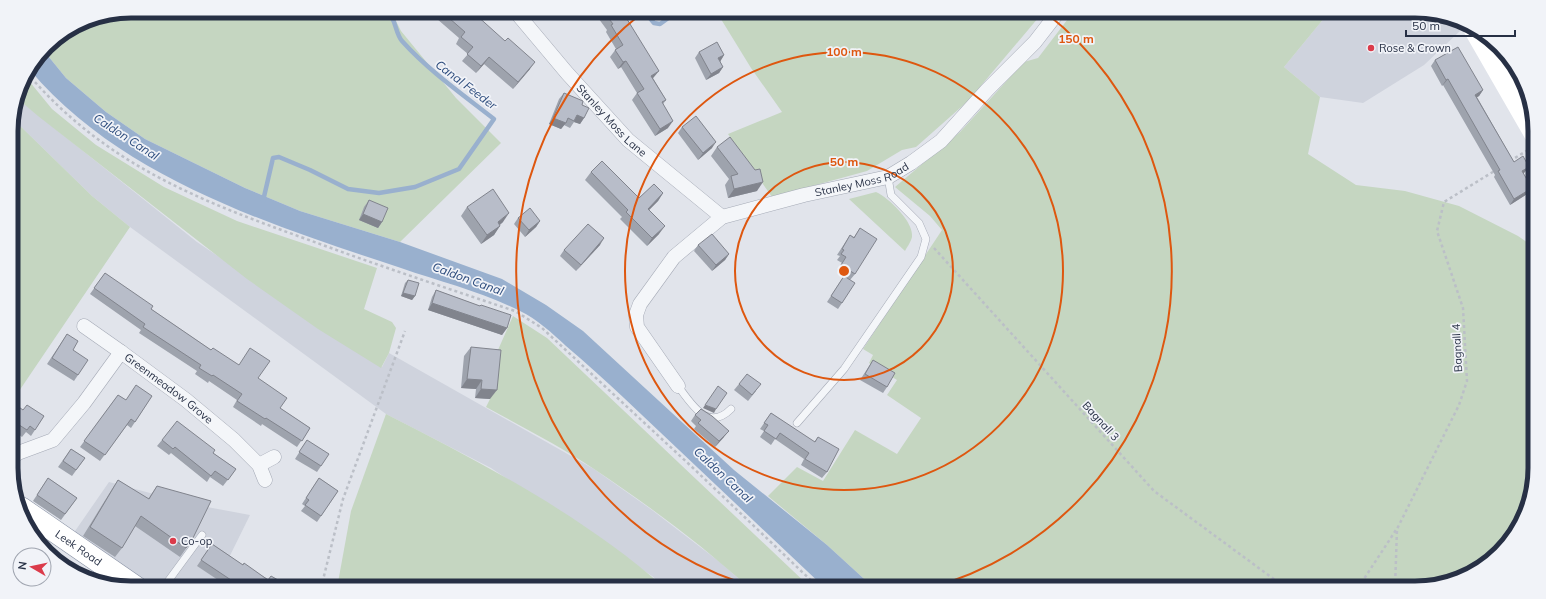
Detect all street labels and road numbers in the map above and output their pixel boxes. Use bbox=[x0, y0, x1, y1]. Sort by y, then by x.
street label: Stanley Moss Lane bbox=[573, 81, 650, 160]
street label: Stanley Moss Road bbox=[814, 159, 911, 199]
street label: Bagnall 4 bbox=[1449, 323, 1465, 373]
street label: Greenmeadow Grove bbox=[122, 350, 216, 427]
street label: Bagnall 3 bbox=[1080, 398, 1122, 444]
street label: Leek Road bbox=[53, 527, 105, 569]

